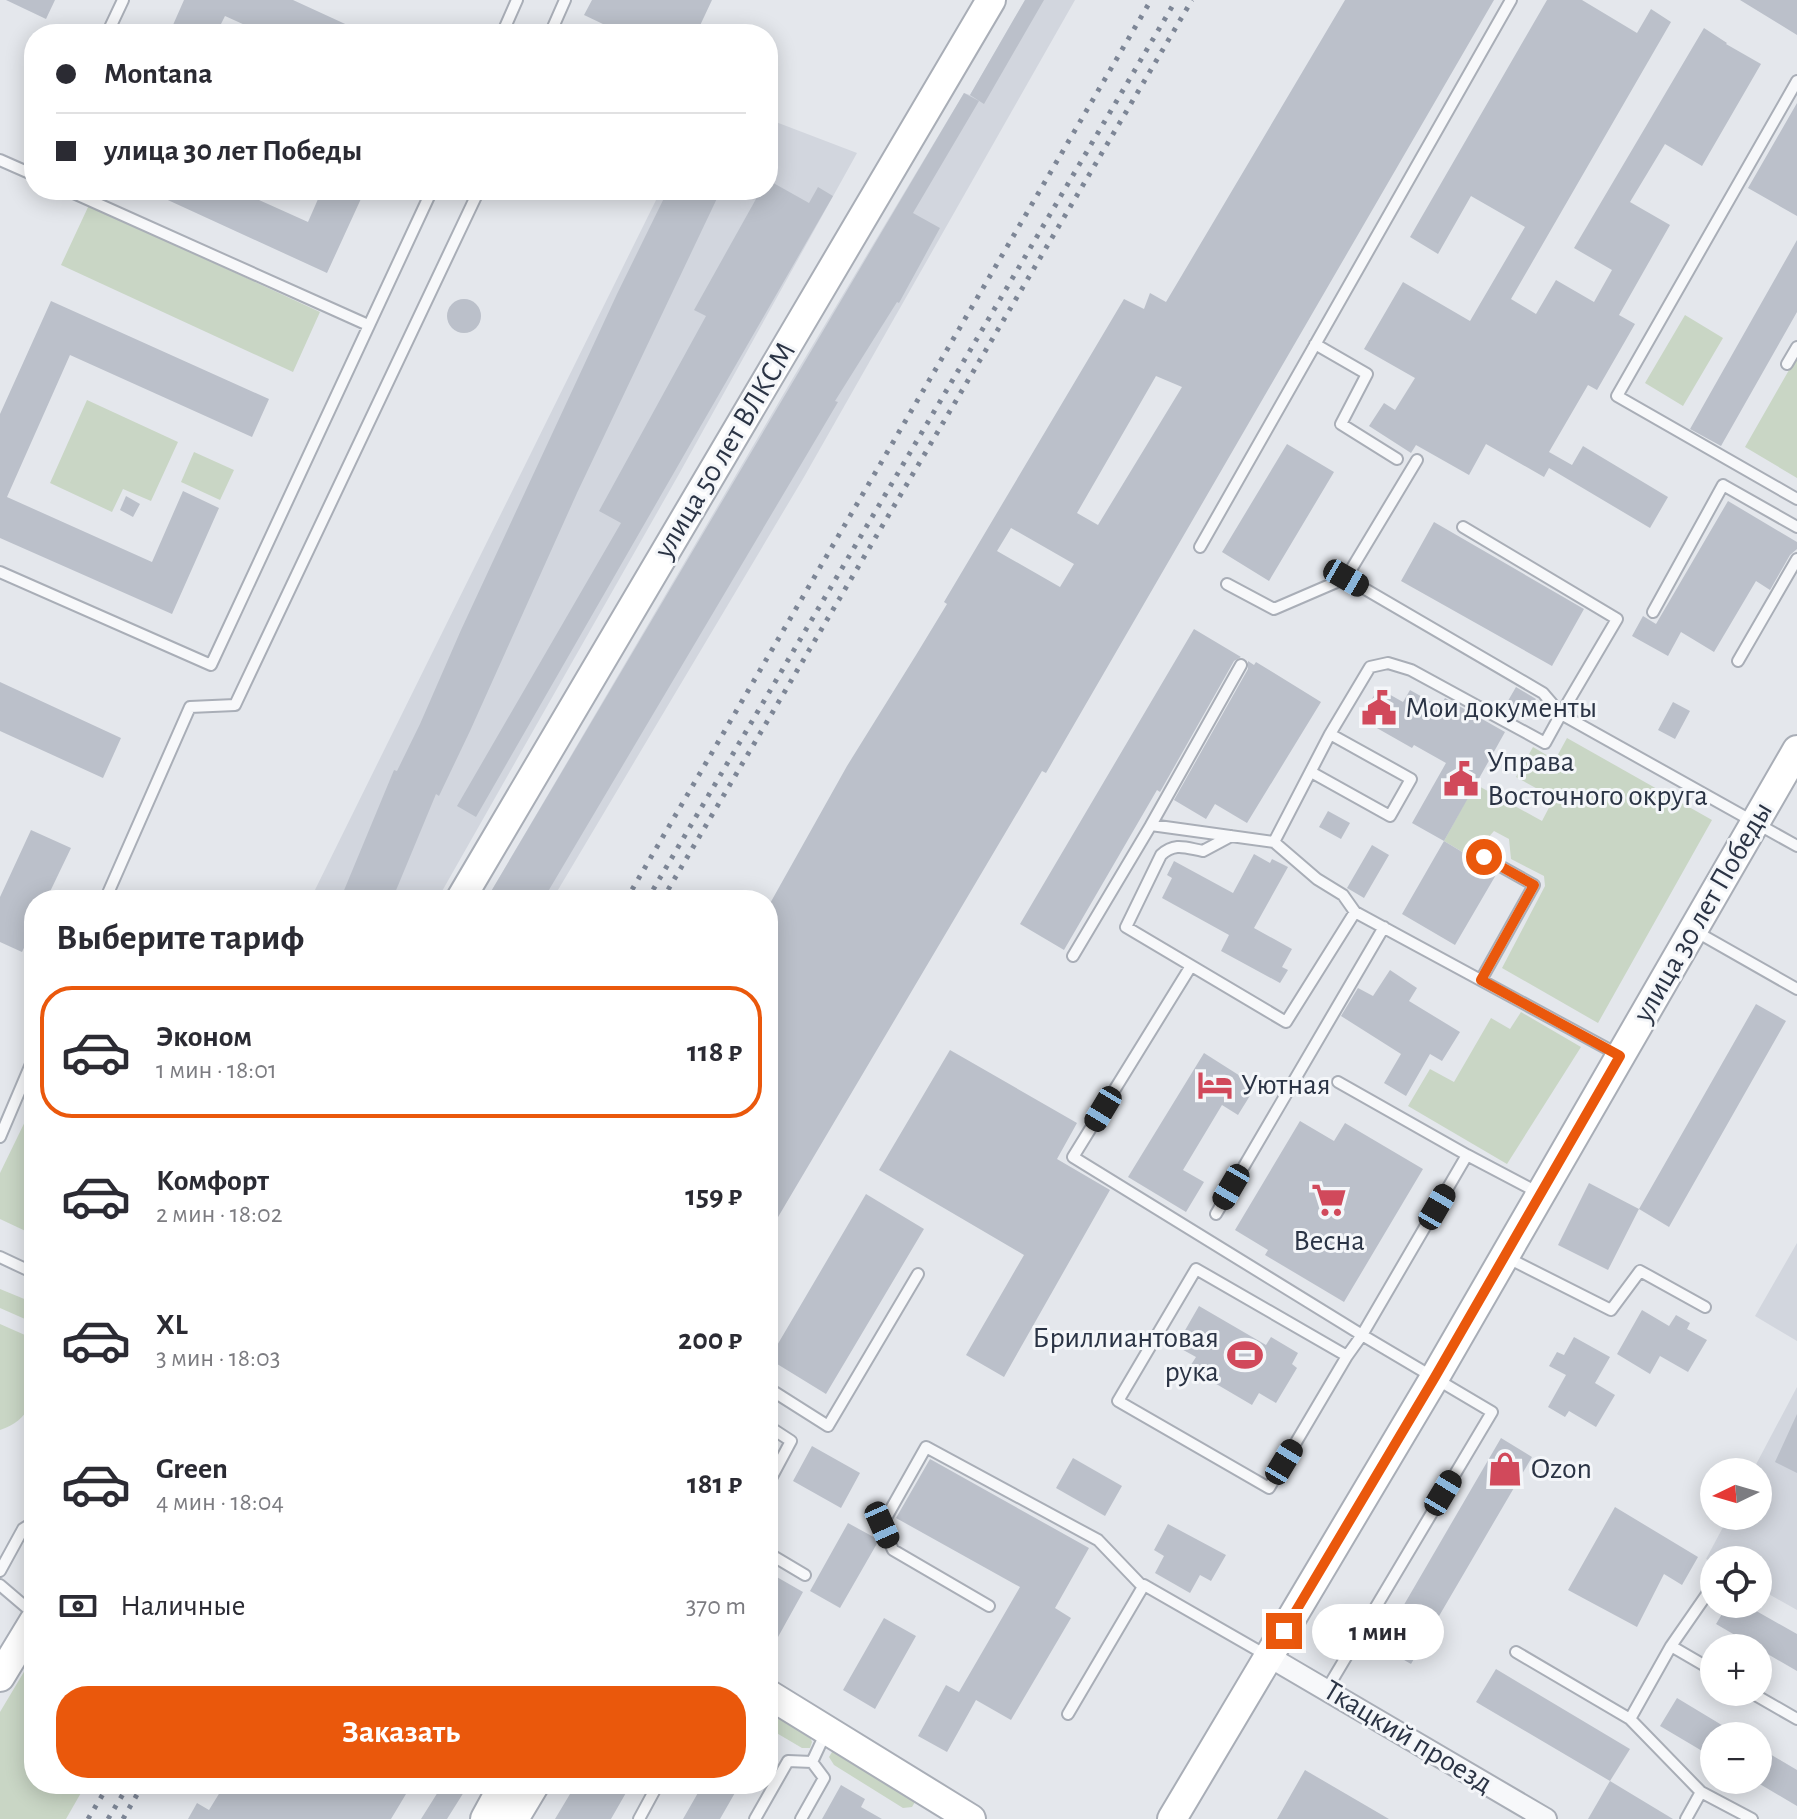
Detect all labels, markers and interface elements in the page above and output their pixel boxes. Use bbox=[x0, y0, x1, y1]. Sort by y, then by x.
text: Montana bbox=[104, 59, 213, 89]
text: улица 30 лет Победы bbox=[104, 136, 362, 166]
street label: улица 50 лет ВЛКСМ bbox=[648, 337, 801, 564]
car bbox=[1319, 556, 1373, 600]
public building icon: Мои документы bbox=[1360, 689, 1398, 727]
place label: Мои документы bbox=[1405, 693, 1597, 723]
place label: Управа Восточного округа bbox=[1487, 747, 1708, 811]
public building icon: Управа Восточного округа bbox=[1442, 760, 1480, 798]
street label: улица 30 лет Победы bbox=[1627, 797, 1778, 1028]
route start bbox=[1466, 839, 1502, 875]
text: Выберите тариф bbox=[56, 920, 304, 956]
icon: car bbox=[60, 1016, 132, 1088]
text: Эконом bbox=[156, 1022, 252, 1052]
text: 118 ₽ bbox=[687, 1037, 742, 1067]
text: 1 мин · 18:01 bbox=[156, 1057, 277, 1083]
hotel icon: Уютная bbox=[1196, 1066, 1234, 1104]
place label: Уютная bbox=[1241, 1070, 1331, 1100]
car bbox=[1080, 1082, 1126, 1136]
icon: car bbox=[60, 1160, 132, 1232]
car bbox=[1209, 1160, 1253, 1214]
text: Комфорт bbox=[156, 1166, 269, 1196]
car bbox=[1415, 1180, 1459, 1234]
text: 159 ₽ bbox=[685, 1181, 742, 1211]
supermarket icon: Весна bbox=[1310, 1181, 1348, 1219]
text: 2 мин · 18:02 bbox=[156, 1201, 283, 1227]
place label: Весна bbox=[1293, 1226, 1365, 1256]
icon: car bbox=[60, 1304, 132, 1376]
text: XL bbox=[156, 1310, 188, 1340]
place label: Бриллиантовая рука bbox=[1032, 1323, 1219, 1387]
text: 200 ₽ bbox=[678, 1325, 742, 1355]
sports icon: Бриллиантовая рука bbox=[1226, 1336, 1264, 1374]
text: 3 мин · 18:03 bbox=[156, 1345, 280, 1371]
car bbox=[1261, 1435, 1307, 1489]
icon: car bbox=[60, 1448, 132, 1520]
shop icon: Ozon bbox=[1486, 1450, 1524, 1488]
text: Green bbox=[156, 1454, 228, 1484]
place label: Ozon bbox=[1531, 1454, 1592, 1484]
north arrow bbox=[1700, 1458, 1772, 1530]
map controls bbox=[1700, 1458, 1772, 1794]
car bbox=[1420, 1466, 1466, 1520]
text: 181 ₽ bbox=[687, 1469, 742, 1499]
text: 4 мин · 18:04 bbox=[156, 1489, 284, 1515]
car bbox=[861, 1498, 903, 1552]
button: locate bbox=[1700, 1546, 1772, 1618]
icon: cash bbox=[56, 1584, 100, 1628]
text: Наличные bbox=[120, 1591, 246, 1621]
text: 370 m bbox=[686, 1593, 746, 1619]
callout: 1 мин bbox=[1312, 1603, 1444, 1659]
route end bbox=[1266, 1613, 1302, 1649]
text: 1 мин bbox=[1349, 1619, 1407, 1645]
button: + bbox=[1700, 1634, 1772, 1706]
street label: Ткацкий проезд bbox=[1318, 1675, 1498, 1799]
button: Заказать bbox=[56, 1686, 746, 1778]
button: − bbox=[1700, 1722, 1772, 1794]

